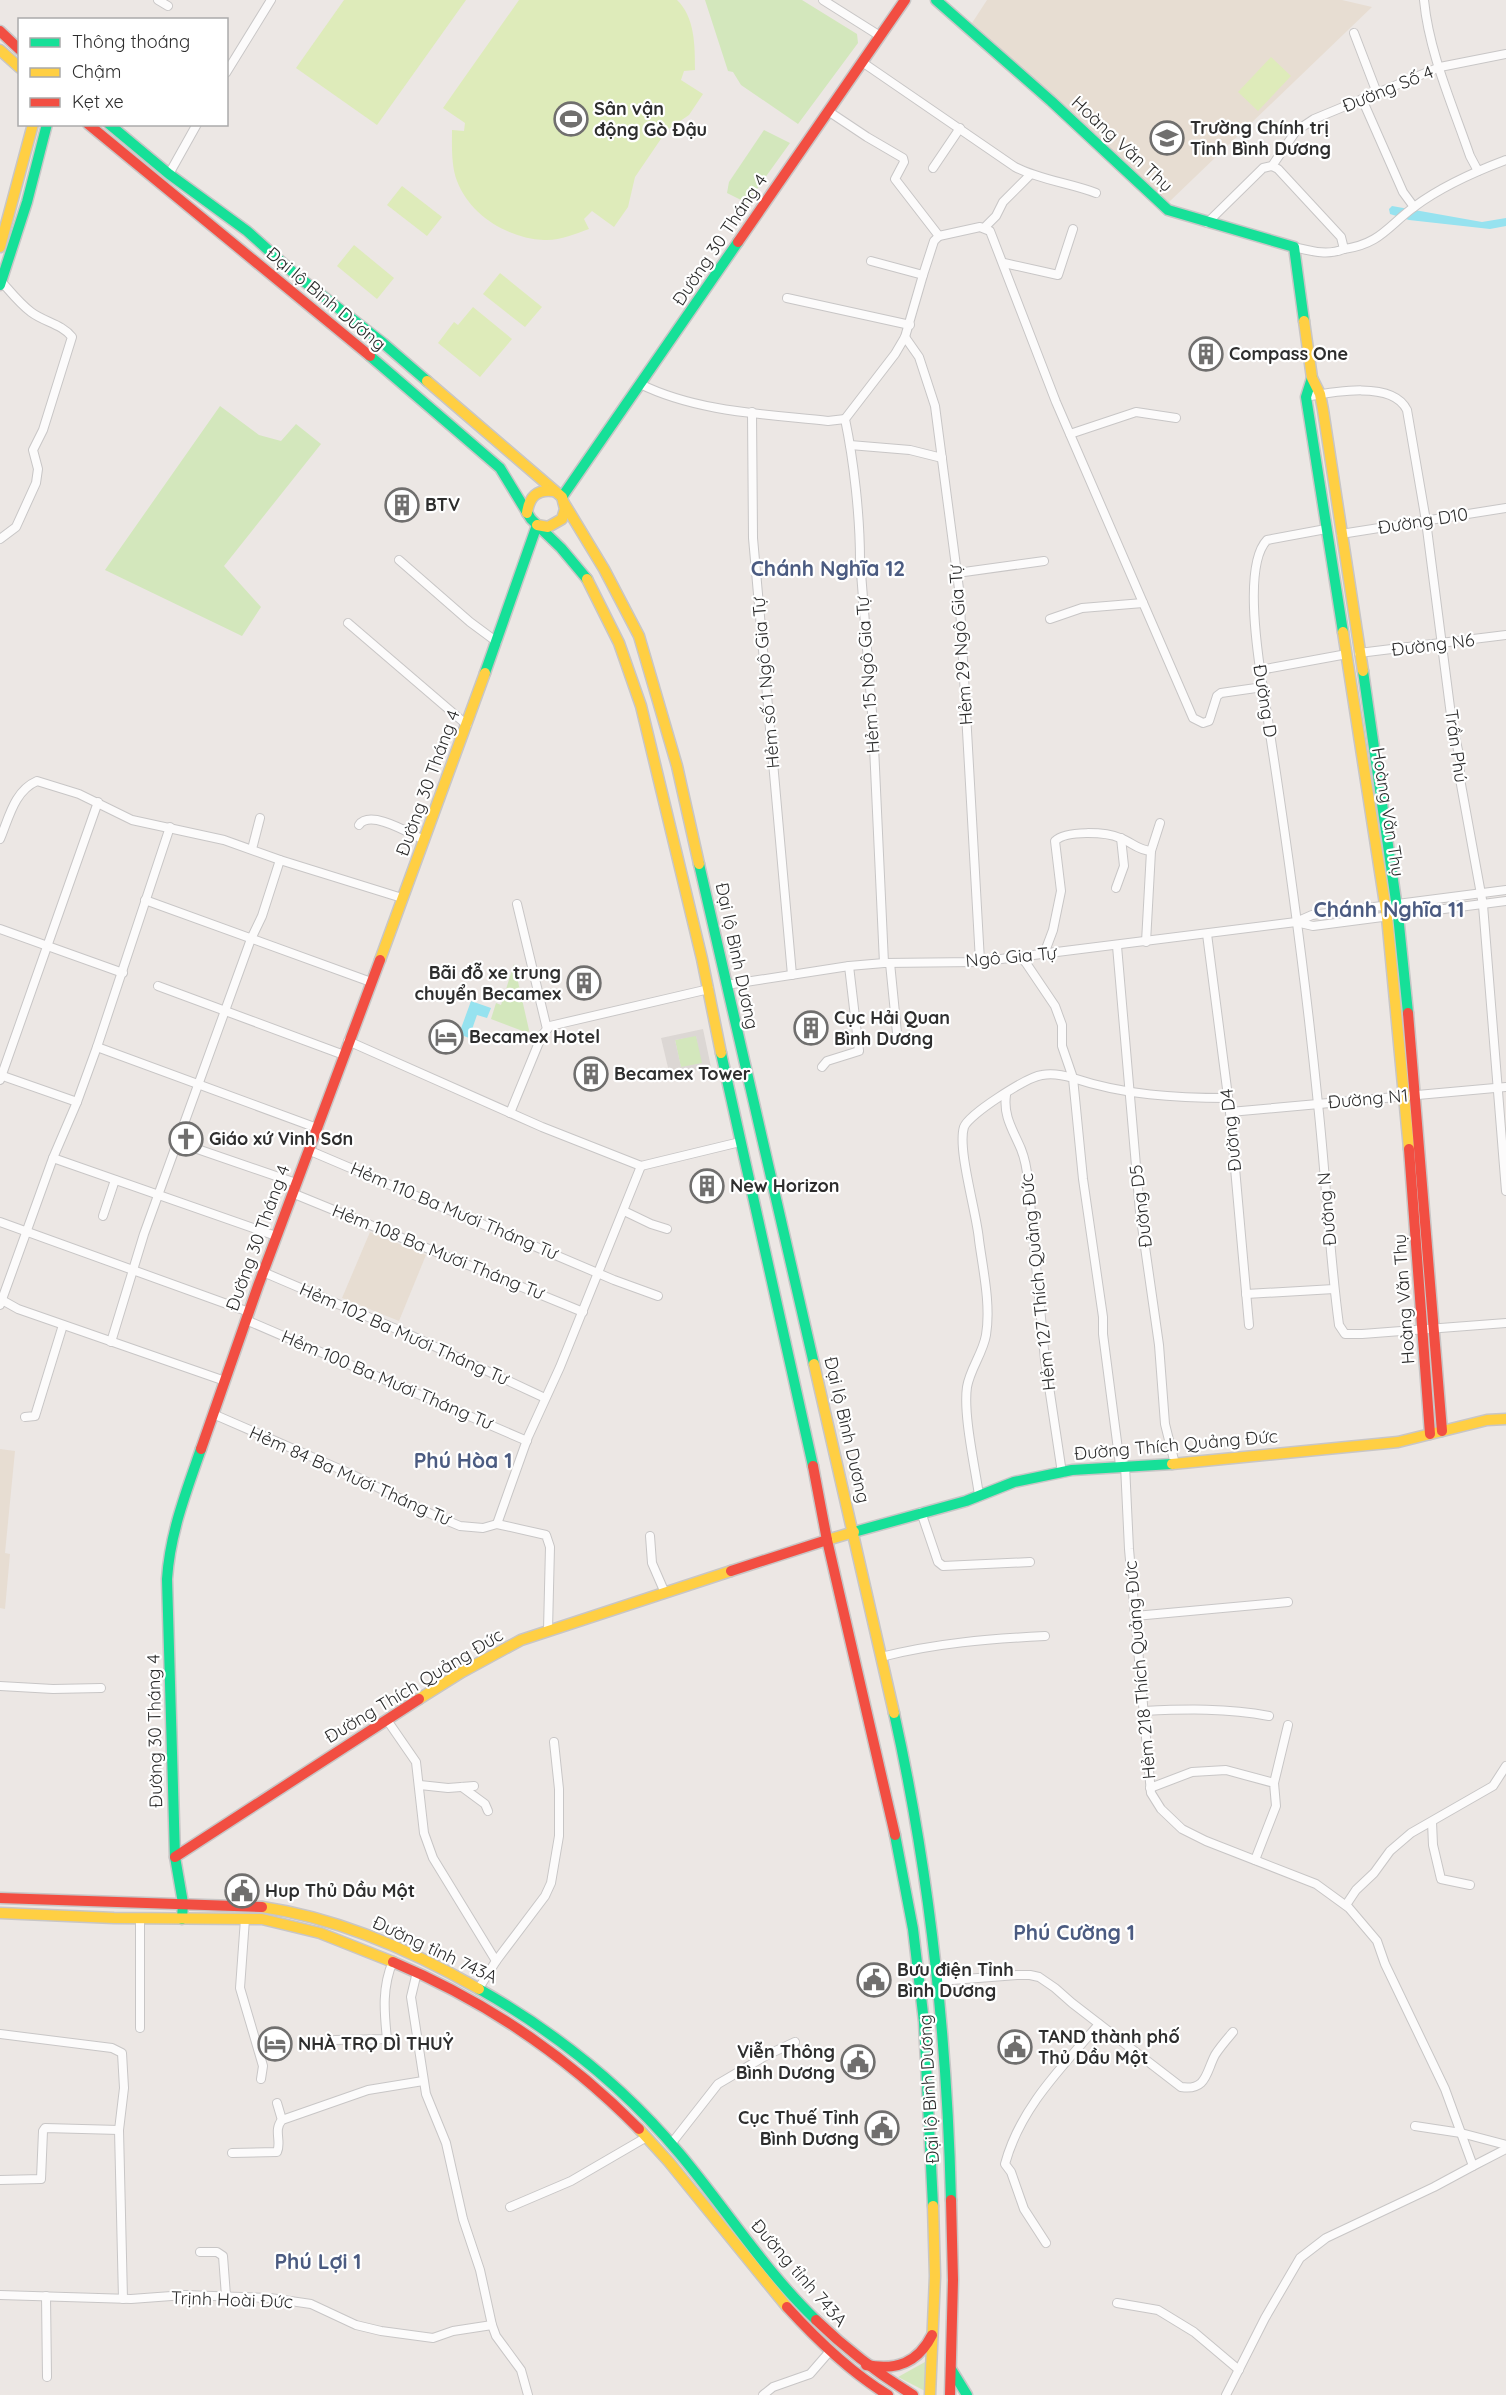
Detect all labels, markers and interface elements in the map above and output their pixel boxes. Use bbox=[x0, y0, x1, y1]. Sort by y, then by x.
legend bbox=[18, 18, 228, 126]
text: Thông thoáng bbox=[72, 30, 190, 53]
text: Chậm bbox=[72, 60, 121, 83]
street label: Đường Số 4 bbox=[1339, 60, 1437, 117]
text: Kẹt xe bbox=[72, 90, 124, 113]
street label: Hoàng Văn Thụ bbox=[1067, 91, 1178, 197]
place label: Sân vận động Gò Đậu bbox=[594, 97, 707, 141]
sports icon: Sân vận động Gò Đậu bbox=[553, 101, 589, 137]
place label: Trường Chính trị Tỉnh Bình Dương bbox=[1190, 116, 1331, 160]
school or university icon: Trường Chính trị Tỉnh Bình Dương bbox=[1149, 120, 1185, 156]
street label: Đường 30 Tháng 4 bbox=[667, 170, 772, 310]
street label: Đại lộ Bình Dương bbox=[262, 242, 391, 355]
building icon: Compass One bbox=[1188, 336, 1224, 372]
place label: Compass One bbox=[1229, 342, 1348, 365]
building icon: BTV bbox=[384, 487, 420, 523]
place label: BTV bbox=[425, 493, 460, 516]
street label: Đường D10 bbox=[1376, 502, 1470, 539]
district label: Chánh Nghĩa 12 bbox=[751, 555, 905, 581]
street label: Hẻm 29 Ngô Gia Tự bbox=[943, 563, 978, 726]
street label: Hẻm 15 Ngô Gia Tự bbox=[850, 595, 884, 754]
street label: Hẻm số 1 Ngô Gia Tự bbox=[747, 596, 784, 769]
street label: Đường N6 bbox=[1390, 628, 1476, 661]
street label: Đường D bbox=[1248, 663, 1283, 739]
street label: Đường 30 Tháng 4 bbox=[390, 707, 465, 859]
street label: Trần Phú bbox=[1440, 708, 1473, 784]
street label: Hoàng Văn Thụ bbox=[1367, 746, 1410, 878]
street label: Đại lộ Bình Dương bbox=[711, 880, 764, 1031]
district label: Chánh Nghĩa 11 bbox=[1314, 896, 1464, 922]
street label: Ngô Gia Tự bbox=[964, 941, 1058, 972]
place label: Bãi đỗ xe trung chuyển Becamex bbox=[415, 961, 561, 1005]
building icon: Bãi đỗ xe trung chuyển Becamex bbox=[566, 965, 602, 1001]
place label: Cục Hải Quan Bình Dương bbox=[834, 1006, 950, 1050]
building icon: Cục Hải Quan Bình Dương bbox=[793, 1010, 829, 1046]
hotel icon: Becamex Hotel bbox=[428, 1019, 464, 1055]
place label: Becamex Hotel bbox=[469, 1025, 600, 1048]
building icon: Becamex Tower bbox=[573, 1056, 609, 1092]
place label: Becamex Tower bbox=[614, 1062, 751, 1085]
street label: Đường N1 bbox=[1327, 1084, 1409, 1113]
street label: Đường D4 bbox=[1215, 1088, 1246, 1173]
church icon: Giáo xứ Vinh Sơn bbox=[168, 1121, 204, 1157]
place label: Giáo xứ Vinh Sơn bbox=[209, 1127, 353, 1150]
street label: Hẻm 110 Ba Mươi Tháng Tư bbox=[347, 1156, 562, 1265]
street label: Đường 30 Tháng 4 bbox=[220, 1162, 295, 1314]
street label: Đường D5 bbox=[1124, 1163, 1157, 1249]
building icon: New Horizon bbox=[689, 1168, 725, 1204]
street label: Đường N bbox=[1312, 1171, 1341, 1247]
street label: Hẻm 127 Thích Quảng Đức bbox=[1015, 1172, 1060, 1392]
place label: New Horizon bbox=[730, 1174, 839, 1197]
street label: Hẻm 108 Ba Mươi Tháng Tư bbox=[329, 1198, 548, 1305]
street label: Hoàng Văn Thụ bbox=[1387, 1233, 1420, 1365]
street label: Hẻm 102 Ba Mươi Tháng Tư bbox=[296, 1277, 513, 1390]
street label: Hẻm 100 Ba Mươi Tháng Tư bbox=[278, 1325, 497, 1435]
street label: Đại lộ Bình Dương bbox=[819, 1355, 875, 1505]
street label: Hẻm 84 Ba Mươi Tháng Tư bbox=[246, 1421, 455, 1531]
street label: Đường Thích Quảng Đức bbox=[1073, 1424, 1279, 1465]
district label: Phú Hòa 1 bbox=[414, 1447, 512, 1473]
street label: Hẻm 218 Thích Quảng Đức bbox=[1118, 1560, 1161, 1780]
street label: Đường Thích Quảng Đức bbox=[320, 1623, 507, 1748]
street label: Đường 30 Tháng 4 bbox=[142, 1654, 167, 1808]
public building icon: Hup Thủ Dầu Một bbox=[224, 1873, 260, 1909]
place label: Hup Thủ Dầu Một bbox=[265, 1879, 415, 1902]
street label: Đường tỉnh 743A bbox=[369, 1911, 502, 1989]
district label: Phú Cường 1 bbox=[1013, 1919, 1135, 1945]
place label: Bưu điện Tỉnh Bình Dương bbox=[897, 1958, 1014, 2002]
public building icon: Bưu điện Tỉnh Bình Dương bbox=[856, 1962, 892, 1998]
street label: Đại lộ Bình Dương bbox=[913, 2014, 944, 2164]
place label: TAND thành phố Thủ Dầu Một bbox=[1038, 2025, 1180, 2069]
hotel icon: NHÀ TRỌ DÌ THUỶ bbox=[257, 2026, 293, 2062]
public building icon: TAND thành phố Thủ Dầu Một bbox=[997, 2029, 1033, 2065]
place label: NHÀ TRỌ DÌ THUỶ bbox=[298, 2031, 454, 2055]
place label: Viễn Thông Bình Dương bbox=[736, 2040, 835, 2084]
public building icon: Viễn Thông Bình Dương bbox=[840, 2044, 876, 2080]
place label: Cục Thuế Tỉnh Bình Dương bbox=[738, 2106, 859, 2150]
public building icon: Cục Thuế Tỉnh Bình Dương bbox=[864, 2110, 900, 2146]
street label: Đường tỉnh 743A bbox=[746, 2214, 853, 2331]
district label: Phú Lợi 1 bbox=[274, 2248, 362, 2274]
street label: Trịnh Hoài Đức bbox=[171, 2286, 293, 2313]

